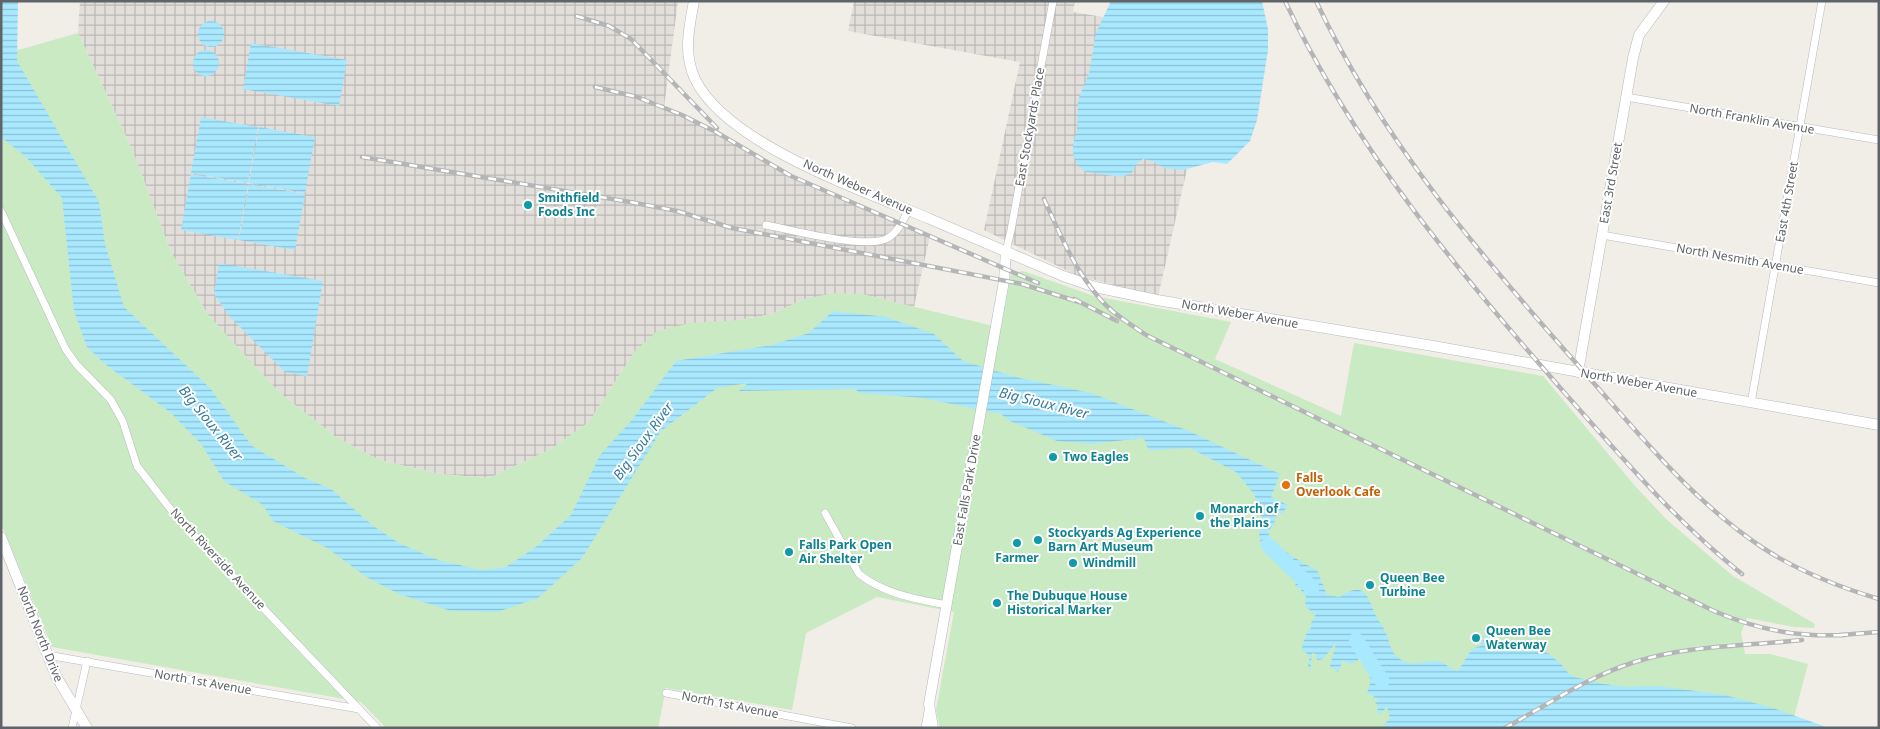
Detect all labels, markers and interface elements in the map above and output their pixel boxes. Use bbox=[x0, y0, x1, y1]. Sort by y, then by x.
street label: East Stockyards Place bbox=[1011, 66, 1048, 188]
street label: North Franklin Avenue bbox=[1688, 99, 1816, 138]
street label: East 3rd Street bbox=[1595, 140, 1626, 225]
street label: North Weber Avenue bbox=[801, 155, 916, 218]
street label: East 4th Street bbox=[1771, 159, 1802, 244]
place label: Smithfield Foods Inc bbox=[538, 189, 599, 220]
marker: Smithfield Foods Inc bbox=[522, 199, 534, 211]
street label: North Nesmith Avenue bbox=[1675, 239, 1805, 278]
street label: North Weber Avenue bbox=[1180, 295, 1300, 332]
street label: North Weber Avenue bbox=[1579, 364, 1699, 401]
water label: Big Sioux River bbox=[175, 381, 248, 465]
water label: Big Sioux River bbox=[997, 382, 1091, 423]
water label: Big Sioux River bbox=[608, 398, 677, 483]
street label: East Falls Park Drive bbox=[948, 433, 985, 547]
place label: Two Eagles bbox=[1063, 448, 1129, 465]
marker: Two Eagles bbox=[1047, 451, 1059, 463]
place label: Falls Overlook Cafe bbox=[1296, 469, 1381, 500]
marker: Falls Overlook Cafe bbox=[1280, 479, 1292, 491]
place label: Monarch of the Plains bbox=[1210, 500, 1280, 531]
street label: North Riverside Avenue bbox=[167, 504, 270, 613]
marker: Monarch of the Plains bbox=[1194, 510, 1206, 522]
place label: Stockyards Ag Experience Barn Art Museum bbox=[1048, 524, 1202, 555]
marker: Stockyards Ag Experience Barn Art Museum bbox=[1032, 534, 1044, 546]
place label: Falls Park Open Air Shelter bbox=[799, 536, 892, 567]
marker: Farmer bbox=[1011, 537, 1023, 549]
marker: Falls Park Open Air Shelter bbox=[783, 546, 795, 558]
place label: Farmer bbox=[995, 549, 1039, 566]
place label: Windmill bbox=[1083, 554, 1136, 571]
marker: Windmill bbox=[1067, 557, 1079, 569]
place label: Queen Bee Turbine bbox=[1380, 569, 1445, 600]
marker: Queen Bee Turbine bbox=[1364, 579, 1376, 591]
street label: North North Drive bbox=[13, 583, 68, 685]
place label: The Dubuque House Historical Marker bbox=[1007, 587, 1127, 618]
marker: The Dubuque House Historical Marker bbox=[991, 597, 1003, 609]
place label: Queen Bee Waterway bbox=[1486, 622, 1551, 653]
marker: Queen Bee Waterway bbox=[1470, 632, 1482, 644]
street label: North 1st Avenue bbox=[153, 665, 253, 698]
street label: North 1st Avenue bbox=[680, 687, 780, 722]

